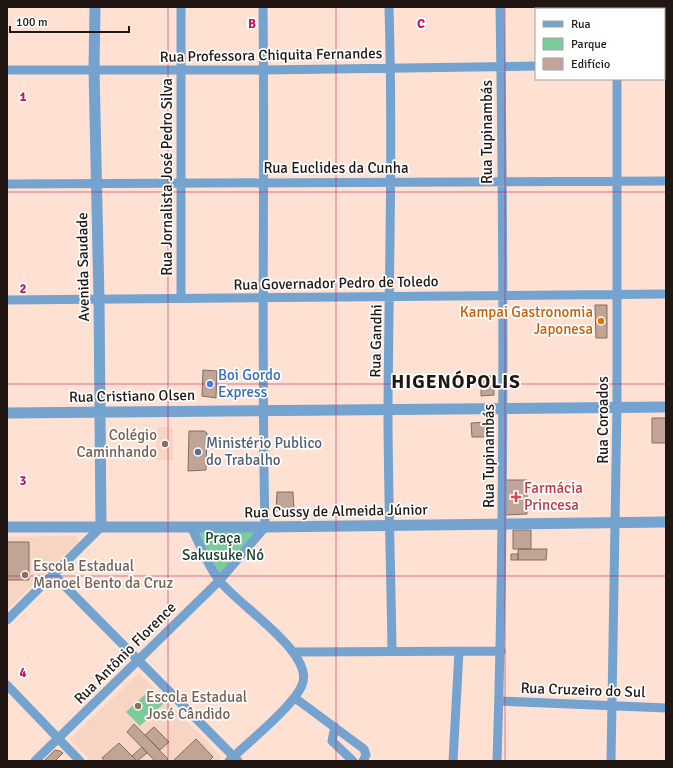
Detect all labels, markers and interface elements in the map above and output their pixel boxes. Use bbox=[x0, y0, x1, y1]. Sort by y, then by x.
scale bar bbox=[10, 8, 129, 34]
legend bbox=[535, 8, 665, 80]
text: 100 m bbox=[16, 15, 48, 30]
text: B bbox=[248, 16, 256, 32]
text: C bbox=[417, 16, 425, 32]
text: Rua bbox=[571, 17, 591, 32]
text: Parque bbox=[571, 37, 607, 52]
street label: Rua Professora Chiquita Fernandes bbox=[160, 44, 383, 66]
text: Edifício bbox=[571, 57, 610, 72]
street label: Rua Jornalista José Pedro Silva bbox=[158, 78, 176, 276]
street label: Rua Tupinambás bbox=[478, 80, 496, 184]
text: 1 bbox=[19, 89, 27, 105]
street label: Rua Euclides da Cunha bbox=[263, 159, 409, 177]
street label: Avenida Saudade bbox=[73, 212, 93, 322]
street label: Rua Governador Pedro de Toledo bbox=[233, 272, 439, 294]
text: 2 bbox=[19, 281, 27, 297]
place label: Kampai Gastronomia Japonesa bbox=[460, 303, 593, 338]
street label: Rua Gandhi bbox=[366, 304, 386, 378]
marker: Kampai Gastronomia Japonesa bbox=[596, 316, 606, 326]
place label: Boi Gordo Express bbox=[218, 366, 281, 401]
district label: HIGENÓPOLIS bbox=[391, 370, 521, 394]
street label: Rua Coroados bbox=[594, 376, 612, 464]
marker: Boi Gordo Express bbox=[205, 379, 215, 389]
street label: Rua Cristiano Olsen bbox=[69, 386, 195, 406]
street label: Rua Tupinambás bbox=[480, 404, 498, 508]
place label: Colégio Caminhando bbox=[77, 426, 157, 461]
place label: Ministério Publico do Trabalho bbox=[206, 434, 322, 469]
marker: Colégio Caminhando bbox=[160, 439, 170, 449]
marker: Ministério Publico do Trabalho bbox=[193, 447, 203, 457]
text: 3 bbox=[19, 473, 27, 489]
place label: Farmácia Princesa bbox=[524, 479, 583, 514]
marker: Farmácia Princesa bbox=[511, 492, 521, 502]
street label: Rua Cussy de Almeida Júnior bbox=[244, 500, 428, 522]
park label: Praça Sakusuke Nó bbox=[182, 529, 264, 564]
place label: Escola Estadual Manoel Bento da Cruz bbox=[33, 557, 174, 592]
marker: Escola Estadual Manoel Bento da Cruz bbox=[20, 570, 30, 580]
street label: Rua Antônio Florence bbox=[70, 598, 180, 708]
text: 4 bbox=[19, 665, 27, 681]
street label: Rua Cruzeiro do Sul bbox=[520, 679, 646, 701]
place label: Escola Estadual José Cândido bbox=[146, 688, 247, 723]
marker: Escola Estadual José Cândido bbox=[133, 701, 143, 711]

